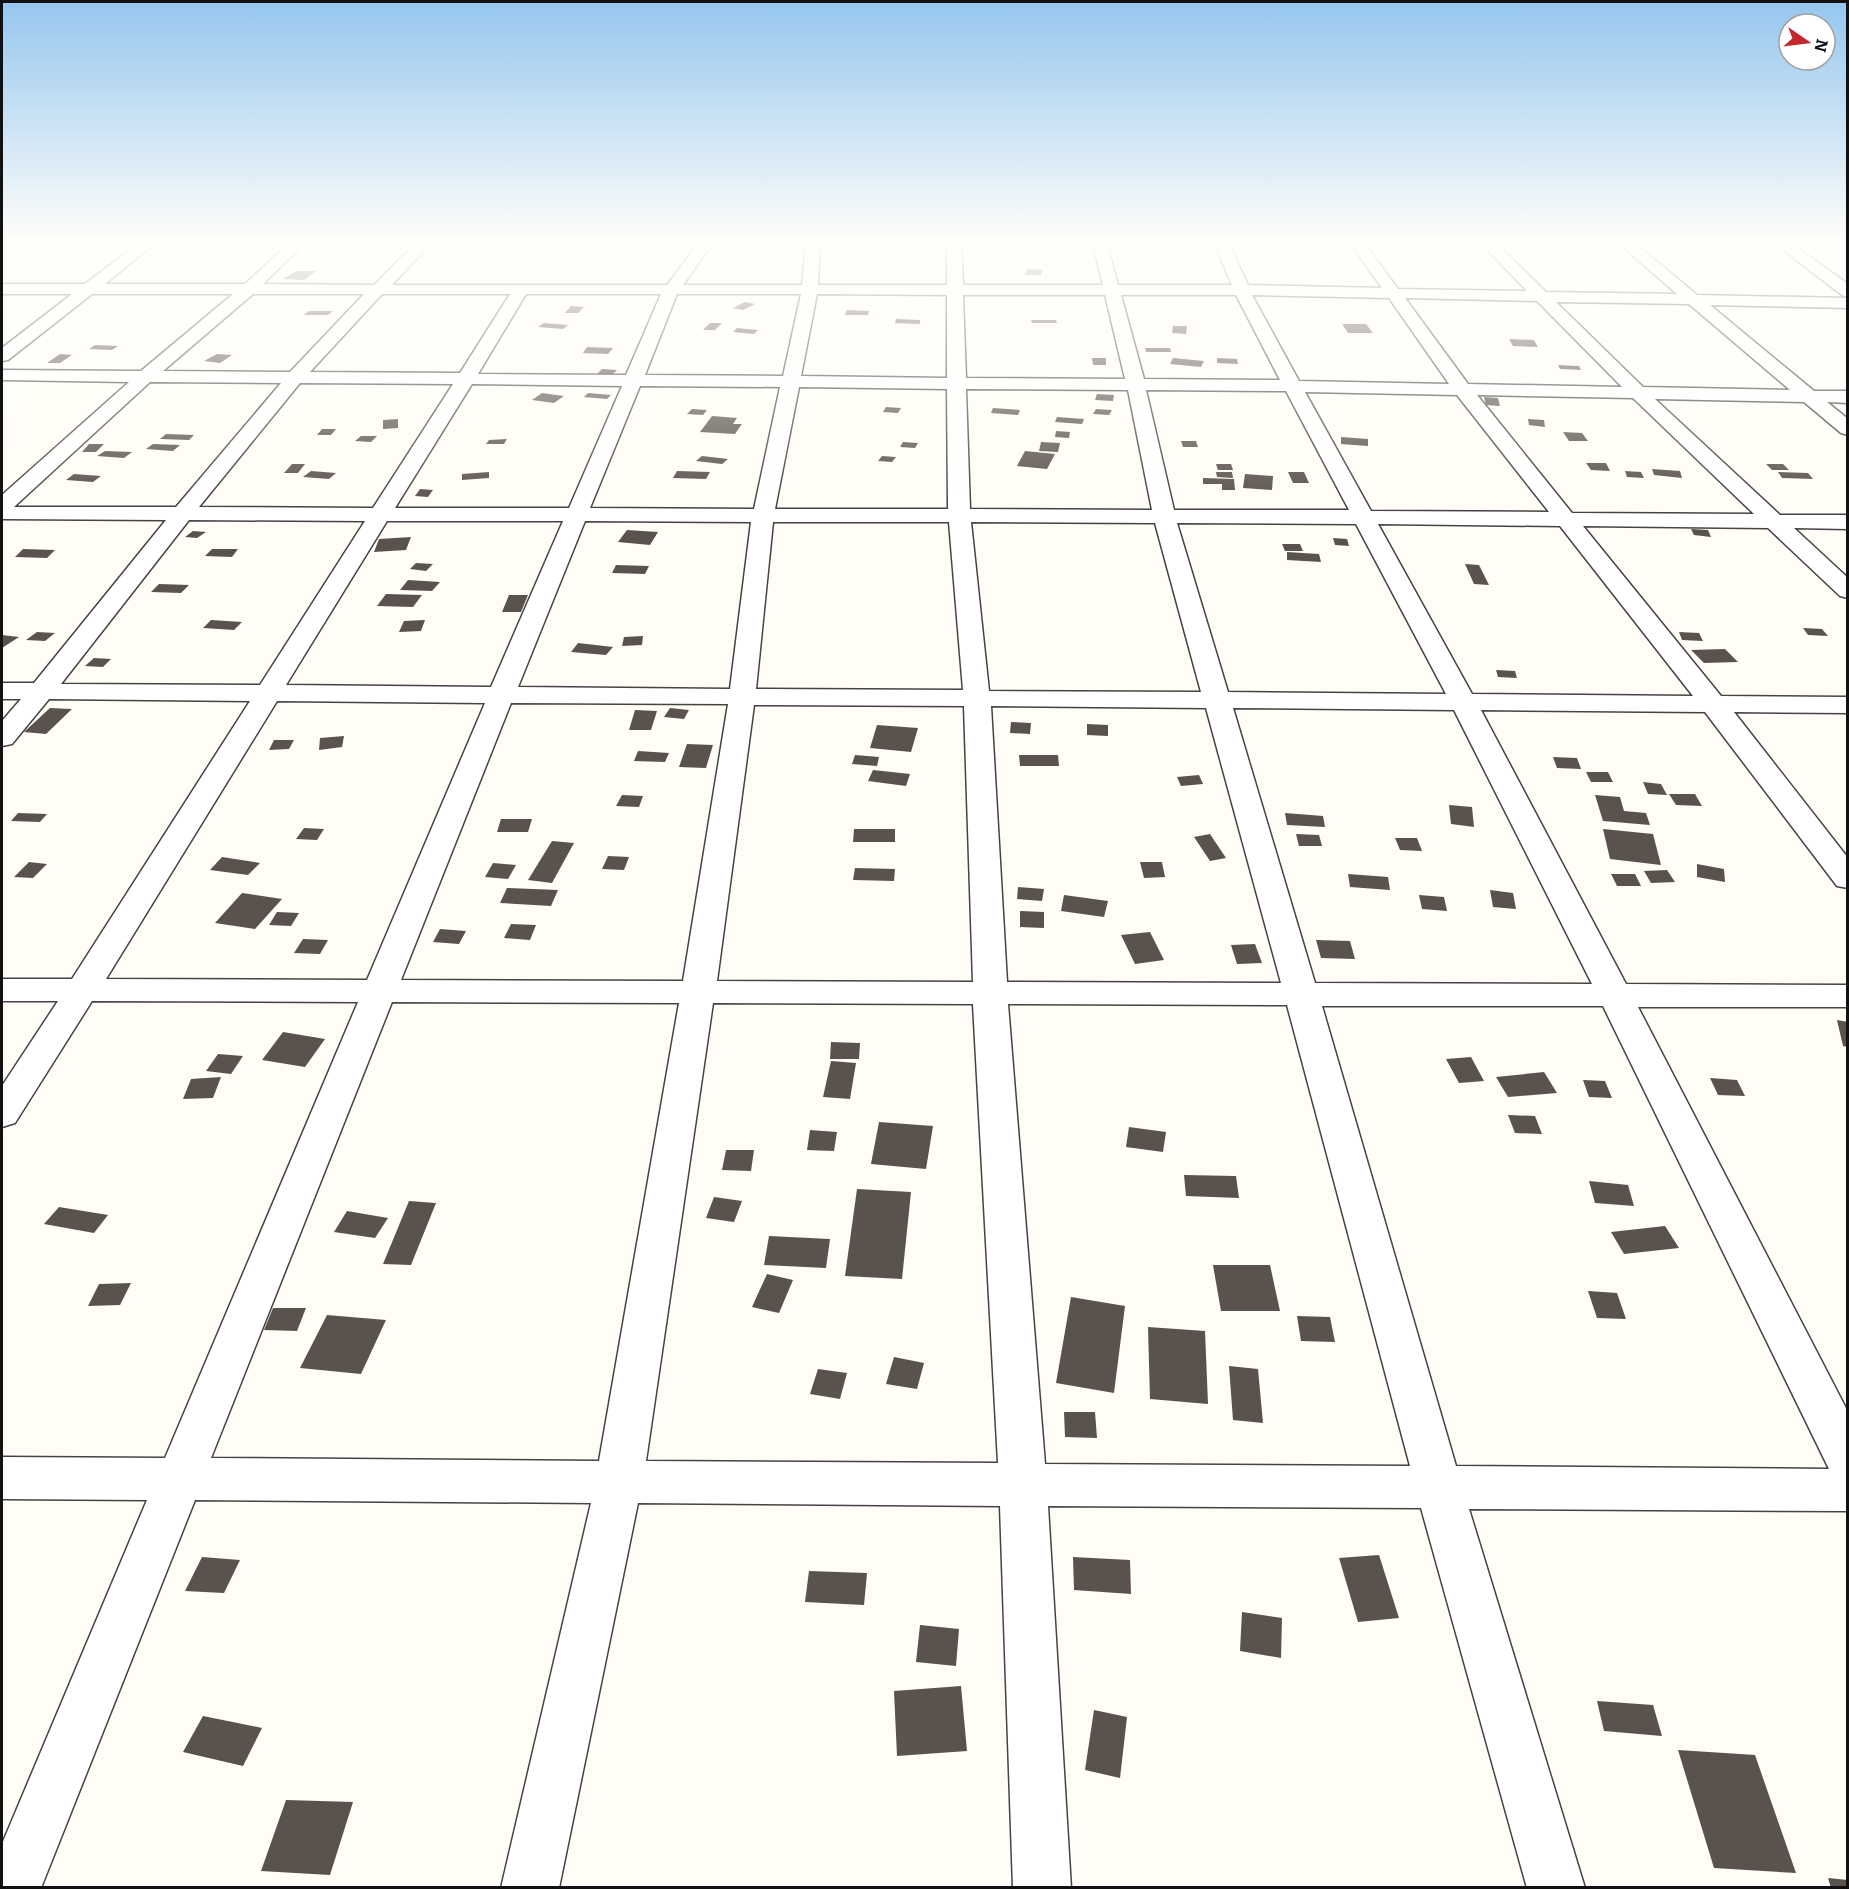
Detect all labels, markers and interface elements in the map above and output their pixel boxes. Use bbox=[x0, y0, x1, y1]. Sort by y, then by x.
north arrow bbox=[1777, 12, 1837, 72]
text: N bbox=[1810, 37, 1832, 54]

